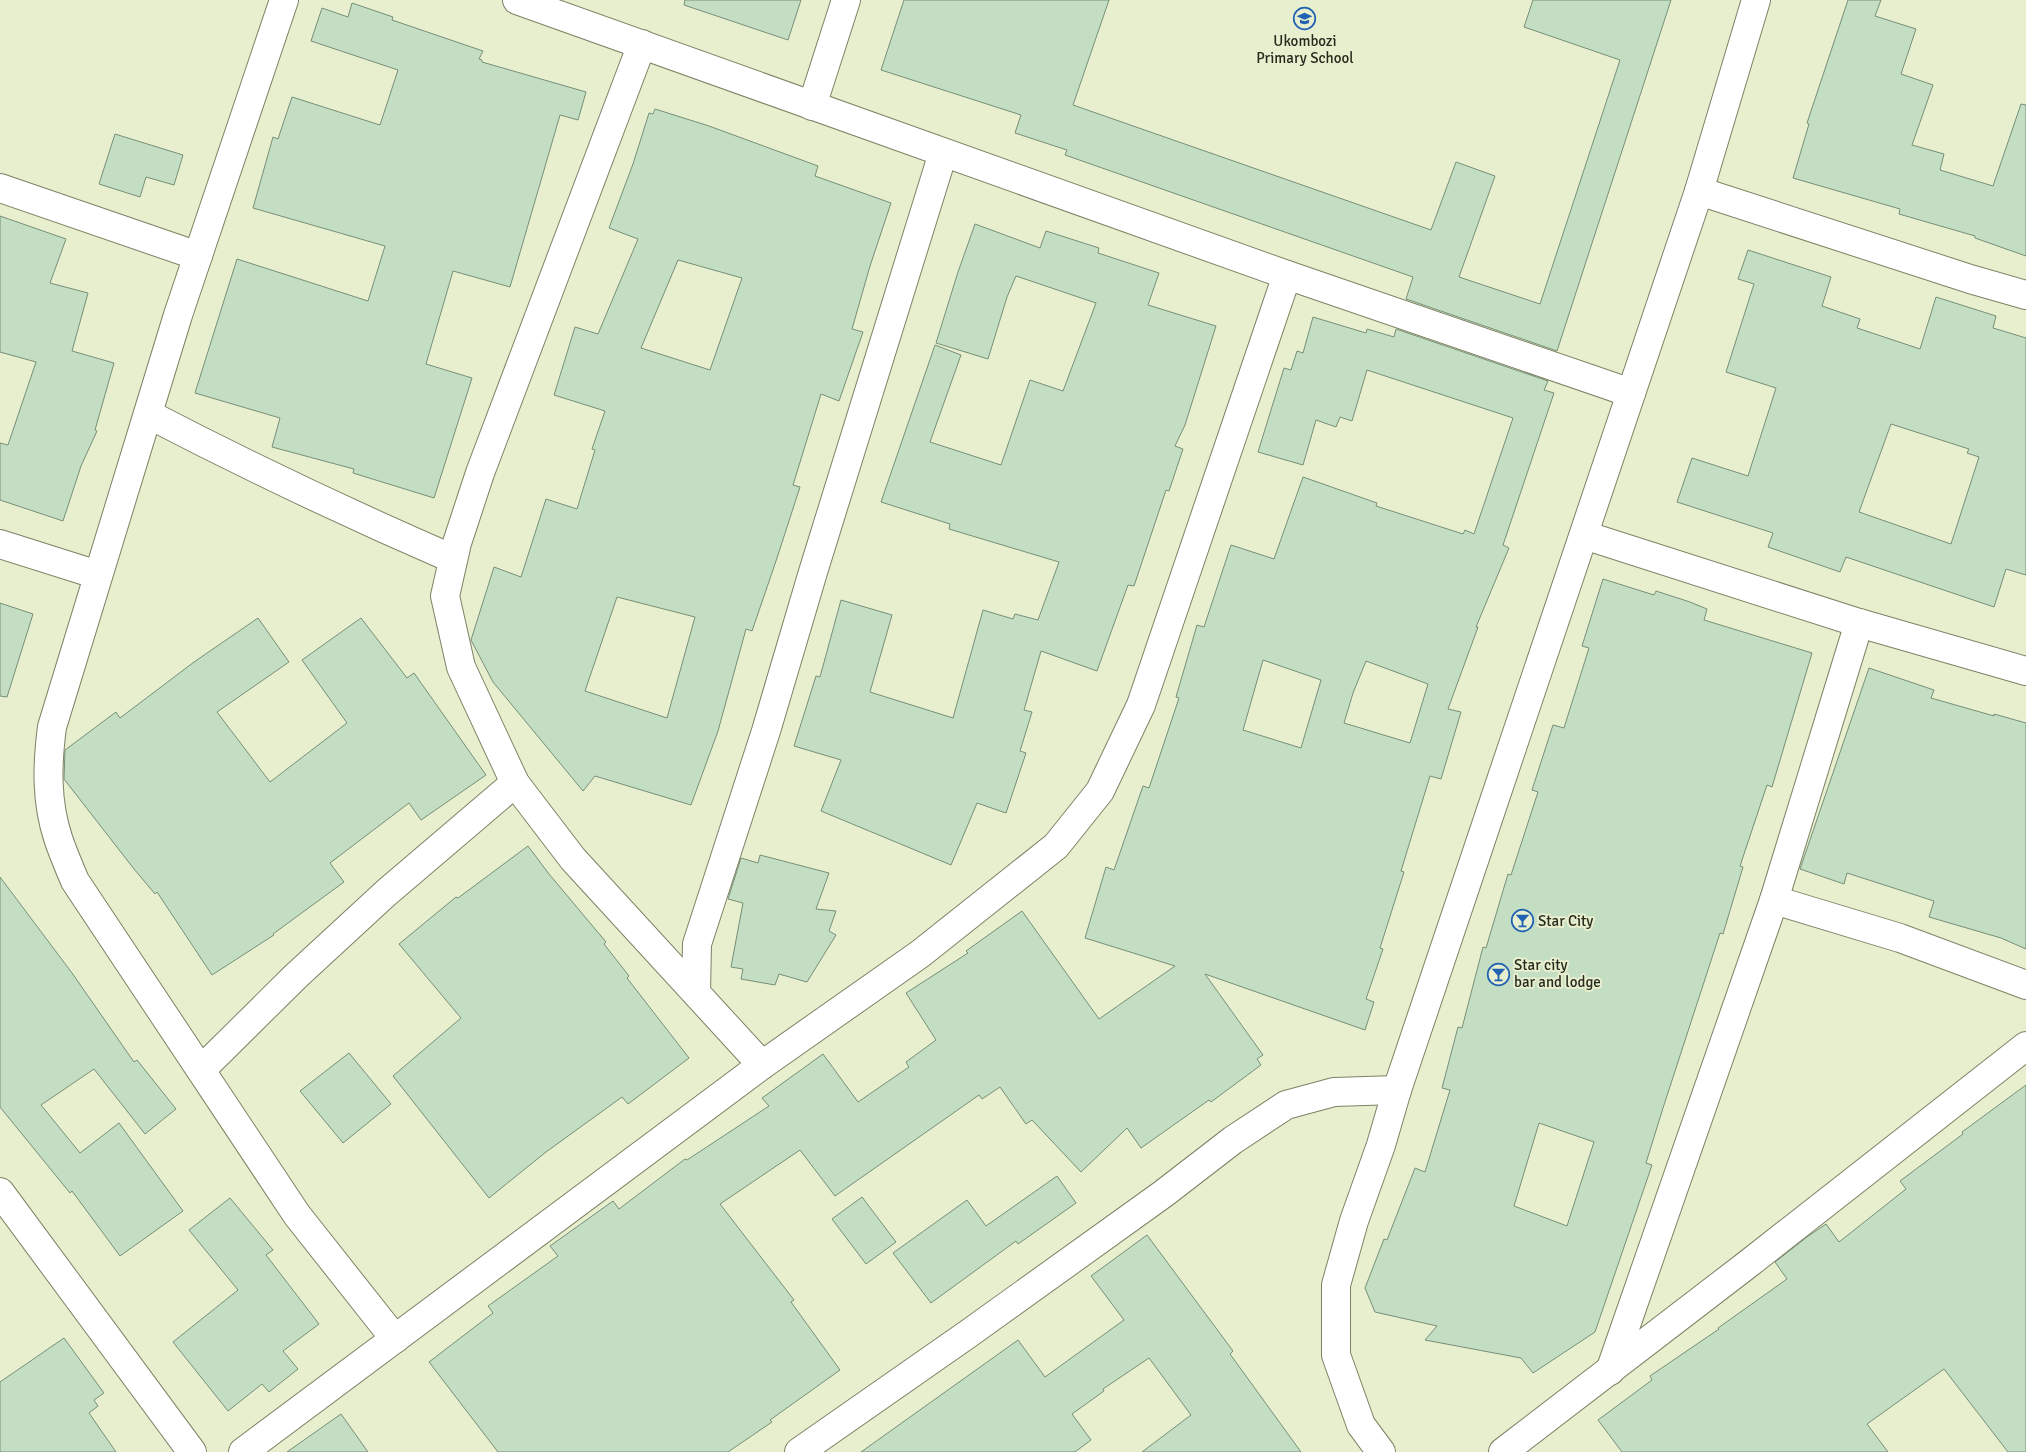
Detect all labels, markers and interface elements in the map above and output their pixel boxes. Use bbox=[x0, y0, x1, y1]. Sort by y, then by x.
school or university icon: Ukombozi Primary School bbox=[1293, 6, 1317, 30]
place label: Ukombozi Primary School bbox=[1256, 32, 1354, 67]
bar icon: Star City bbox=[1510, 909, 1534, 933]
place label: Star City bbox=[1538, 912, 1593, 930]
place label: Star city bar and lodge bbox=[1514, 956, 1601, 991]
bar icon: Star city bar and lodge bbox=[1486, 962, 1510, 986]

